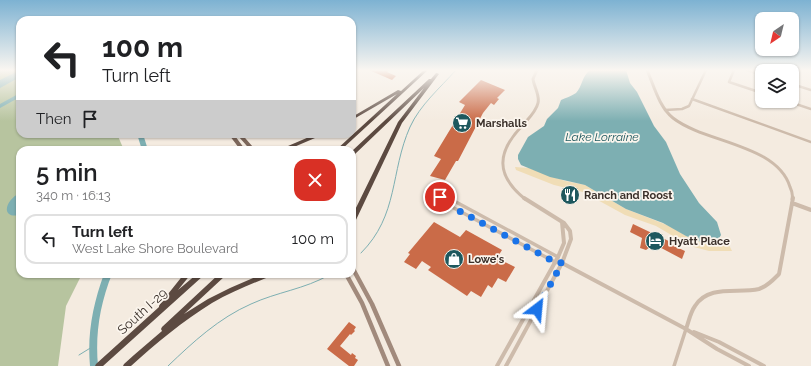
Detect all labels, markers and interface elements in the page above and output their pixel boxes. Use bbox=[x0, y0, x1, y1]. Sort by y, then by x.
north arrow bbox=[755, 12, 799, 56]
map controls bbox=[755, 12, 799, 108]
text: 100 m bbox=[102, 31, 183, 64]
icon: left bbox=[36, 32, 88, 84]
button: layers bbox=[755, 64, 799, 108]
text: Turn left bbox=[102, 65, 171, 86]
icon: arrive bbox=[79, 108, 101, 130]
text: Then bbox=[36, 110, 71, 128]
supermarket icon: Marshalls bbox=[451, 112, 473, 134]
place label: Marshalls bbox=[476, 117, 527, 130]
water label: Lake Lorraine bbox=[565, 130, 639, 144]
text: 5 min bbox=[36, 158, 98, 187]
button: close bbox=[294, 159, 336, 201]
pin bbox=[423, 180, 457, 214]
restaurant icon: Ranch and Roost bbox=[559, 184, 581, 206]
icon: arrive bbox=[429, 186, 451, 208]
text: 340 m · 16:13 bbox=[36, 188, 111, 203]
place label: Ranch and Roost bbox=[584, 189, 673, 202]
text: Turn left bbox=[72, 223, 133, 241]
icon: left bbox=[38, 228, 60, 250]
text: 100 m bbox=[292, 230, 334, 248]
hotel icon: Hyatt Place bbox=[644, 230, 666, 252]
place label: Hyatt Place bbox=[669, 235, 730, 248]
text: West Lake Shore Boulevard bbox=[72, 241, 238, 256]
shop icon: Lowe's bbox=[443, 248, 465, 270]
place label: Lowe's bbox=[468, 253, 505, 266]
street label: South I-29 bbox=[114, 285, 171, 338]
position arrow bbox=[516, 288, 558, 330]

